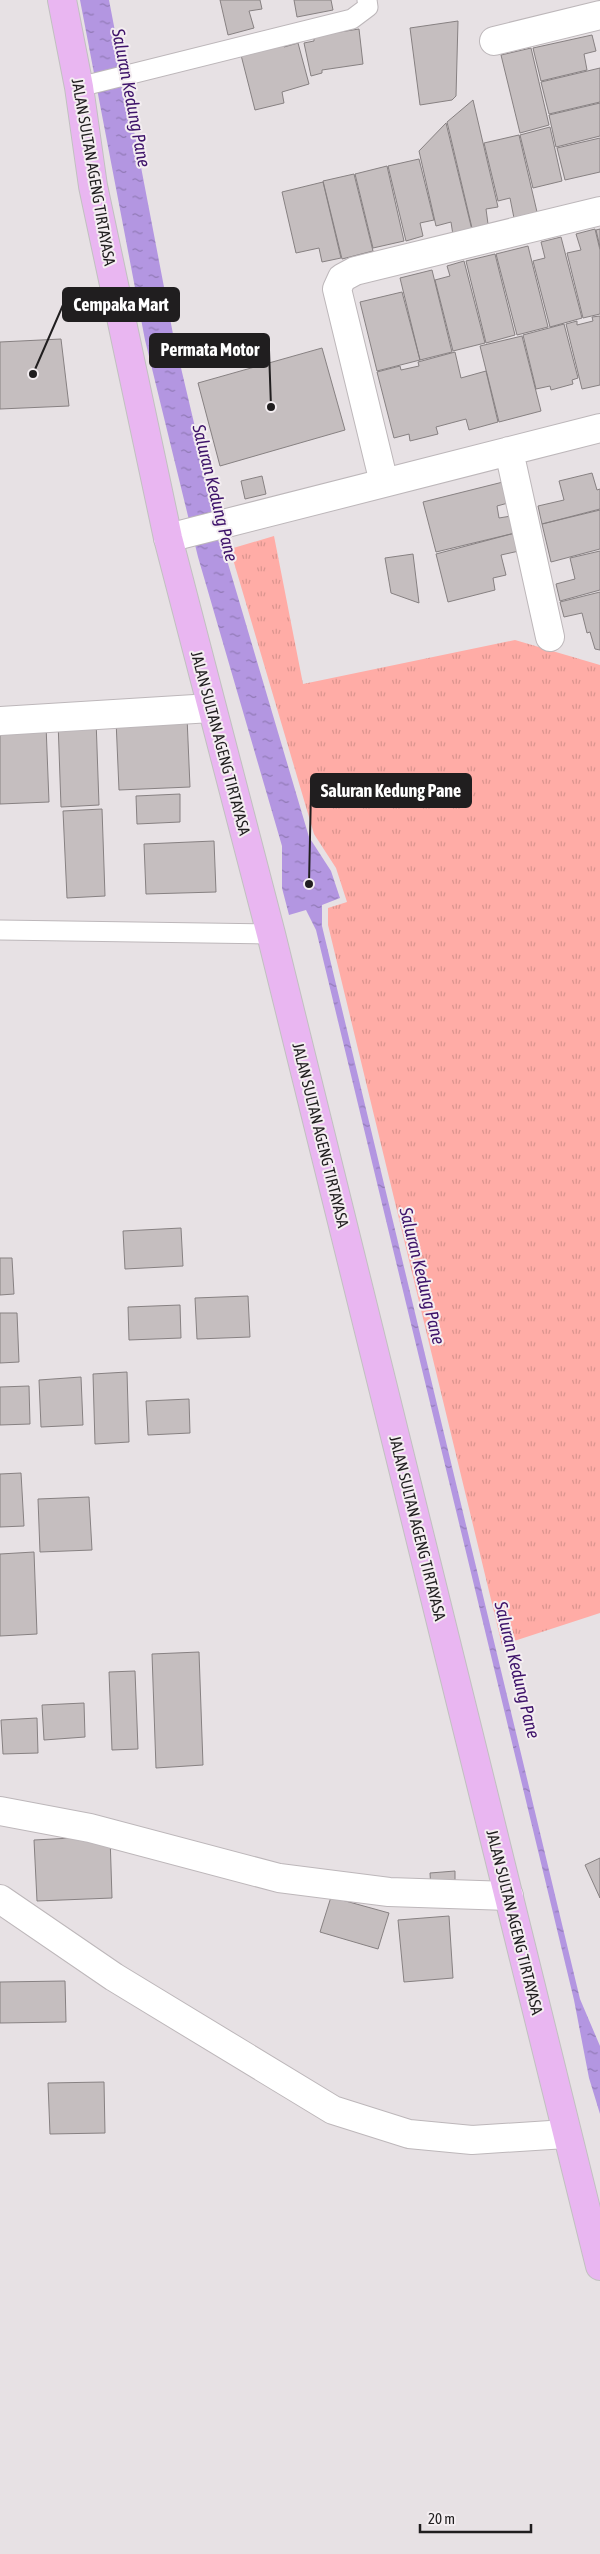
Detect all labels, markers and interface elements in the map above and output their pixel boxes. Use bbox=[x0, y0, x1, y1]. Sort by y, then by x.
water label: Saluran Kedung Pane bbox=[108, 26, 155, 169]
street label: JALAN SULTAN AGENG TIRTAYASA bbox=[69, 77, 119, 267]
callout: Cempaka Mart bbox=[63, 288, 179, 321]
text: Cempaka Mart bbox=[73, 294, 170, 315]
callout: Permata Motor bbox=[150, 334, 269, 367]
text: Permata Motor bbox=[161, 339, 260, 360]
water label: Saluran Kedung Pane bbox=[188, 421, 243, 564]
street label: JALAN SULTAN AGENG TIRTAYASA bbox=[188, 649, 254, 837]
callout: Saluran Kedung Pane bbox=[311, 774, 471, 807]
text: Saluran Kedung Pane bbox=[321, 780, 461, 801]
street label: JALAN SULTAN AGENG TIRTAYASA bbox=[289, 1041, 353, 1229]
water label: Saluran Kedung Pane bbox=[395, 1204, 450, 1347]
street label: JALAN SULTAN AGENG TIRTAYASA bbox=[386, 1434, 450, 1622]
water label: Saluran Kedung Pane bbox=[490, 1598, 545, 1741]
street label: JALAN SULTAN AGENG TIRTAYASA bbox=[483, 1828, 547, 2016]
scale bar bbox=[420, 2502, 531, 2534]
text: 20 m bbox=[428, 2510, 455, 2527]

